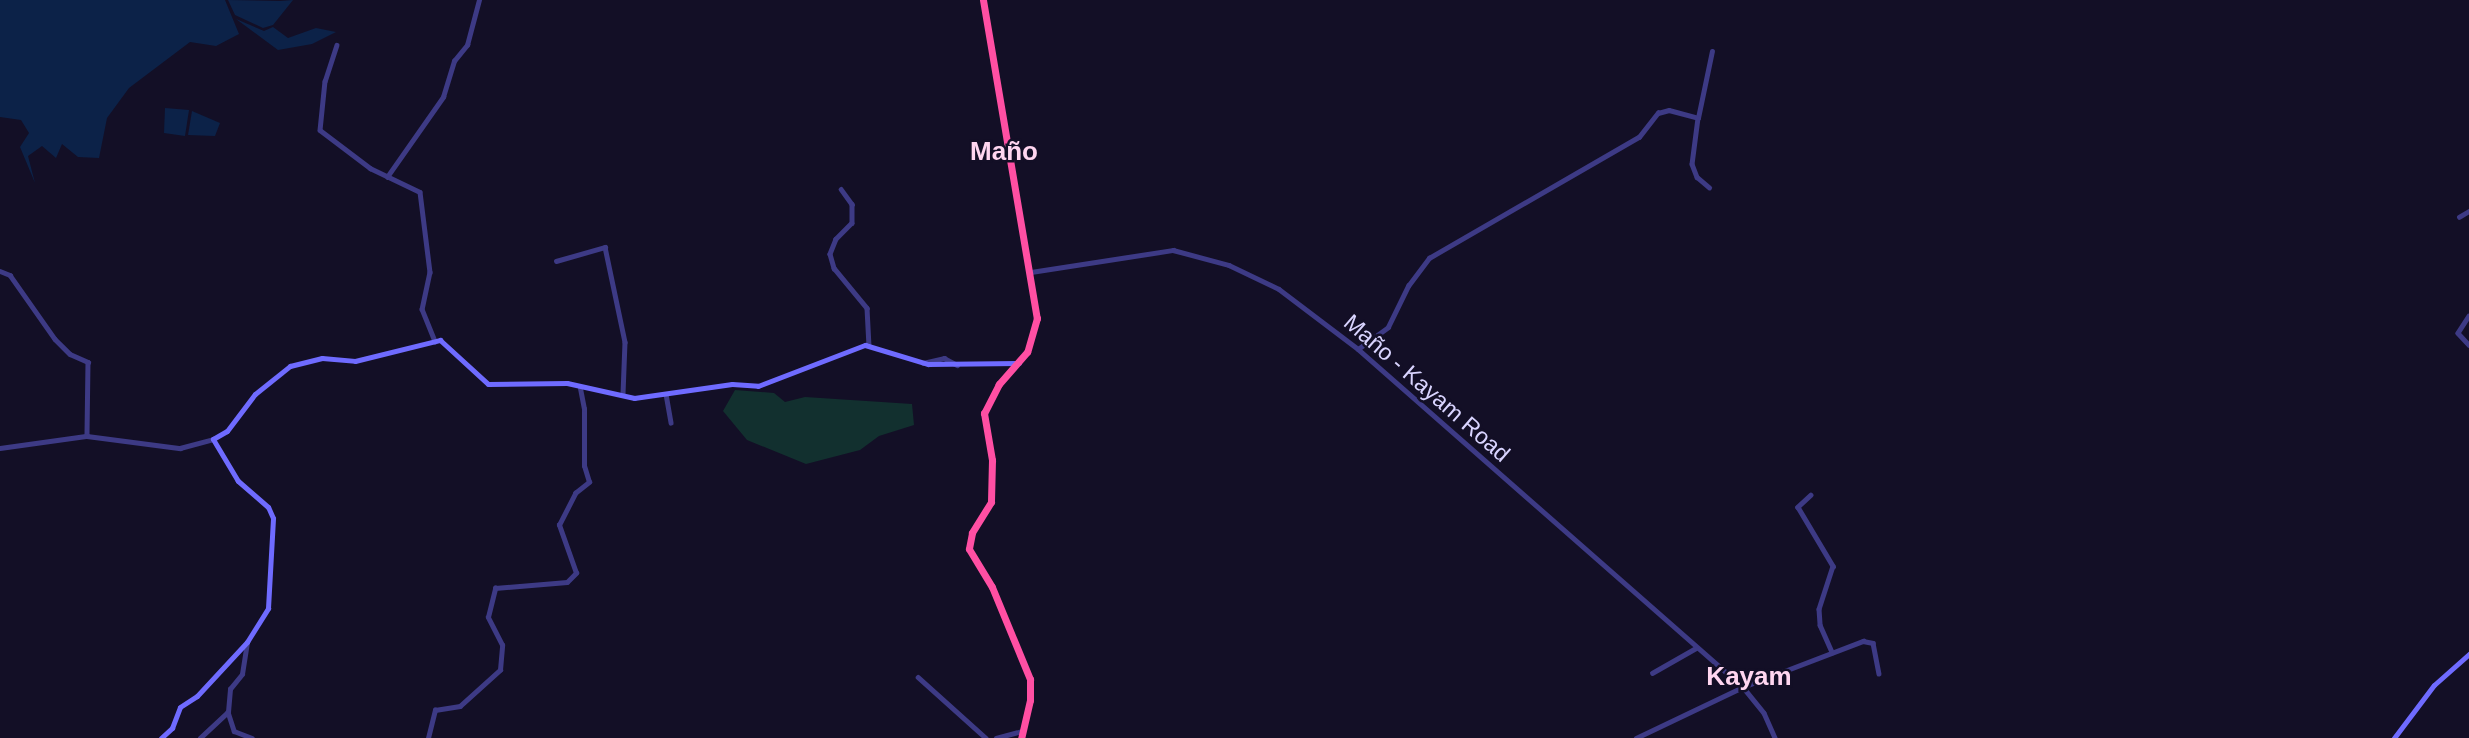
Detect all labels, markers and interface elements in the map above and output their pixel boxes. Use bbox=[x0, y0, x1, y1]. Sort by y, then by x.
district label: Maño bbox=[970, 136, 1038, 168]
street label: Maño - Kayam Road bbox=[1338, 308, 1516, 468]
district label: Kayam bbox=[1706, 661, 1792, 693]

